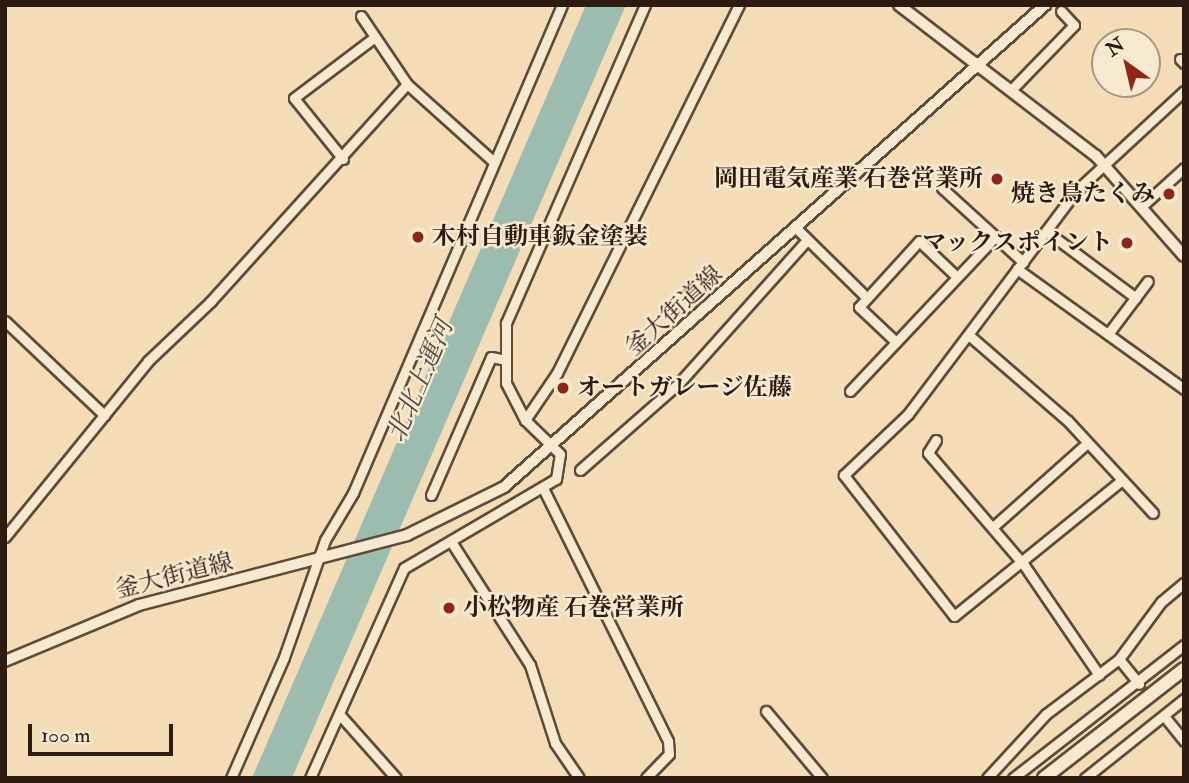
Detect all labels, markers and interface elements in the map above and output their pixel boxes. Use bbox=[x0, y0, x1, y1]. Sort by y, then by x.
north arrow bbox=[1091, 28, 1161, 98]
text: N bbox=[1102, 33, 1129, 62]
place label: 岡田電気産業 石巻営業所 bbox=[714, 165, 983, 193]
marker: 岡田電気産業 石巻営業所 bbox=[989, 171, 1005, 187]
place label: 焼き鳥たくみ bbox=[1011, 180, 1155, 208]
marker: 焼き鳥たくみ bbox=[1161, 186, 1177, 202]
place label: 木村自動車鈑金塗装 bbox=[432, 223, 648, 251]
marker: 木村自動車鈑金塗装 bbox=[410, 229, 426, 245]
place label: マックスポイント bbox=[921, 229, 1113, 257]
marker: マックスポイント bbox=[1119, 235, 1135, 251]
street label: 釜大街道線 bbox=[620, 260, 728, 362]
water label: 北北上運河 bbox=[381, 315, 461, 447]
place label: オートガレージ佐藤 bbox=[577, 374, 793, 402]
marker: オートガレージ佐藤 bbox=[555, 380, 571, 396]
street label: 釜大街道線 bbox=[112, 548, 236, 604]
place label: 小松物産 石巻営業所 bbox=[463, 594, 684, 622]
marker: 小松物産 石巻営業所 bbox=[441, 600, 457, 616]
scale bar bbox=[32, 710, 177, 754]
text: 100 m bbox=[41, 722, 91, 749]

